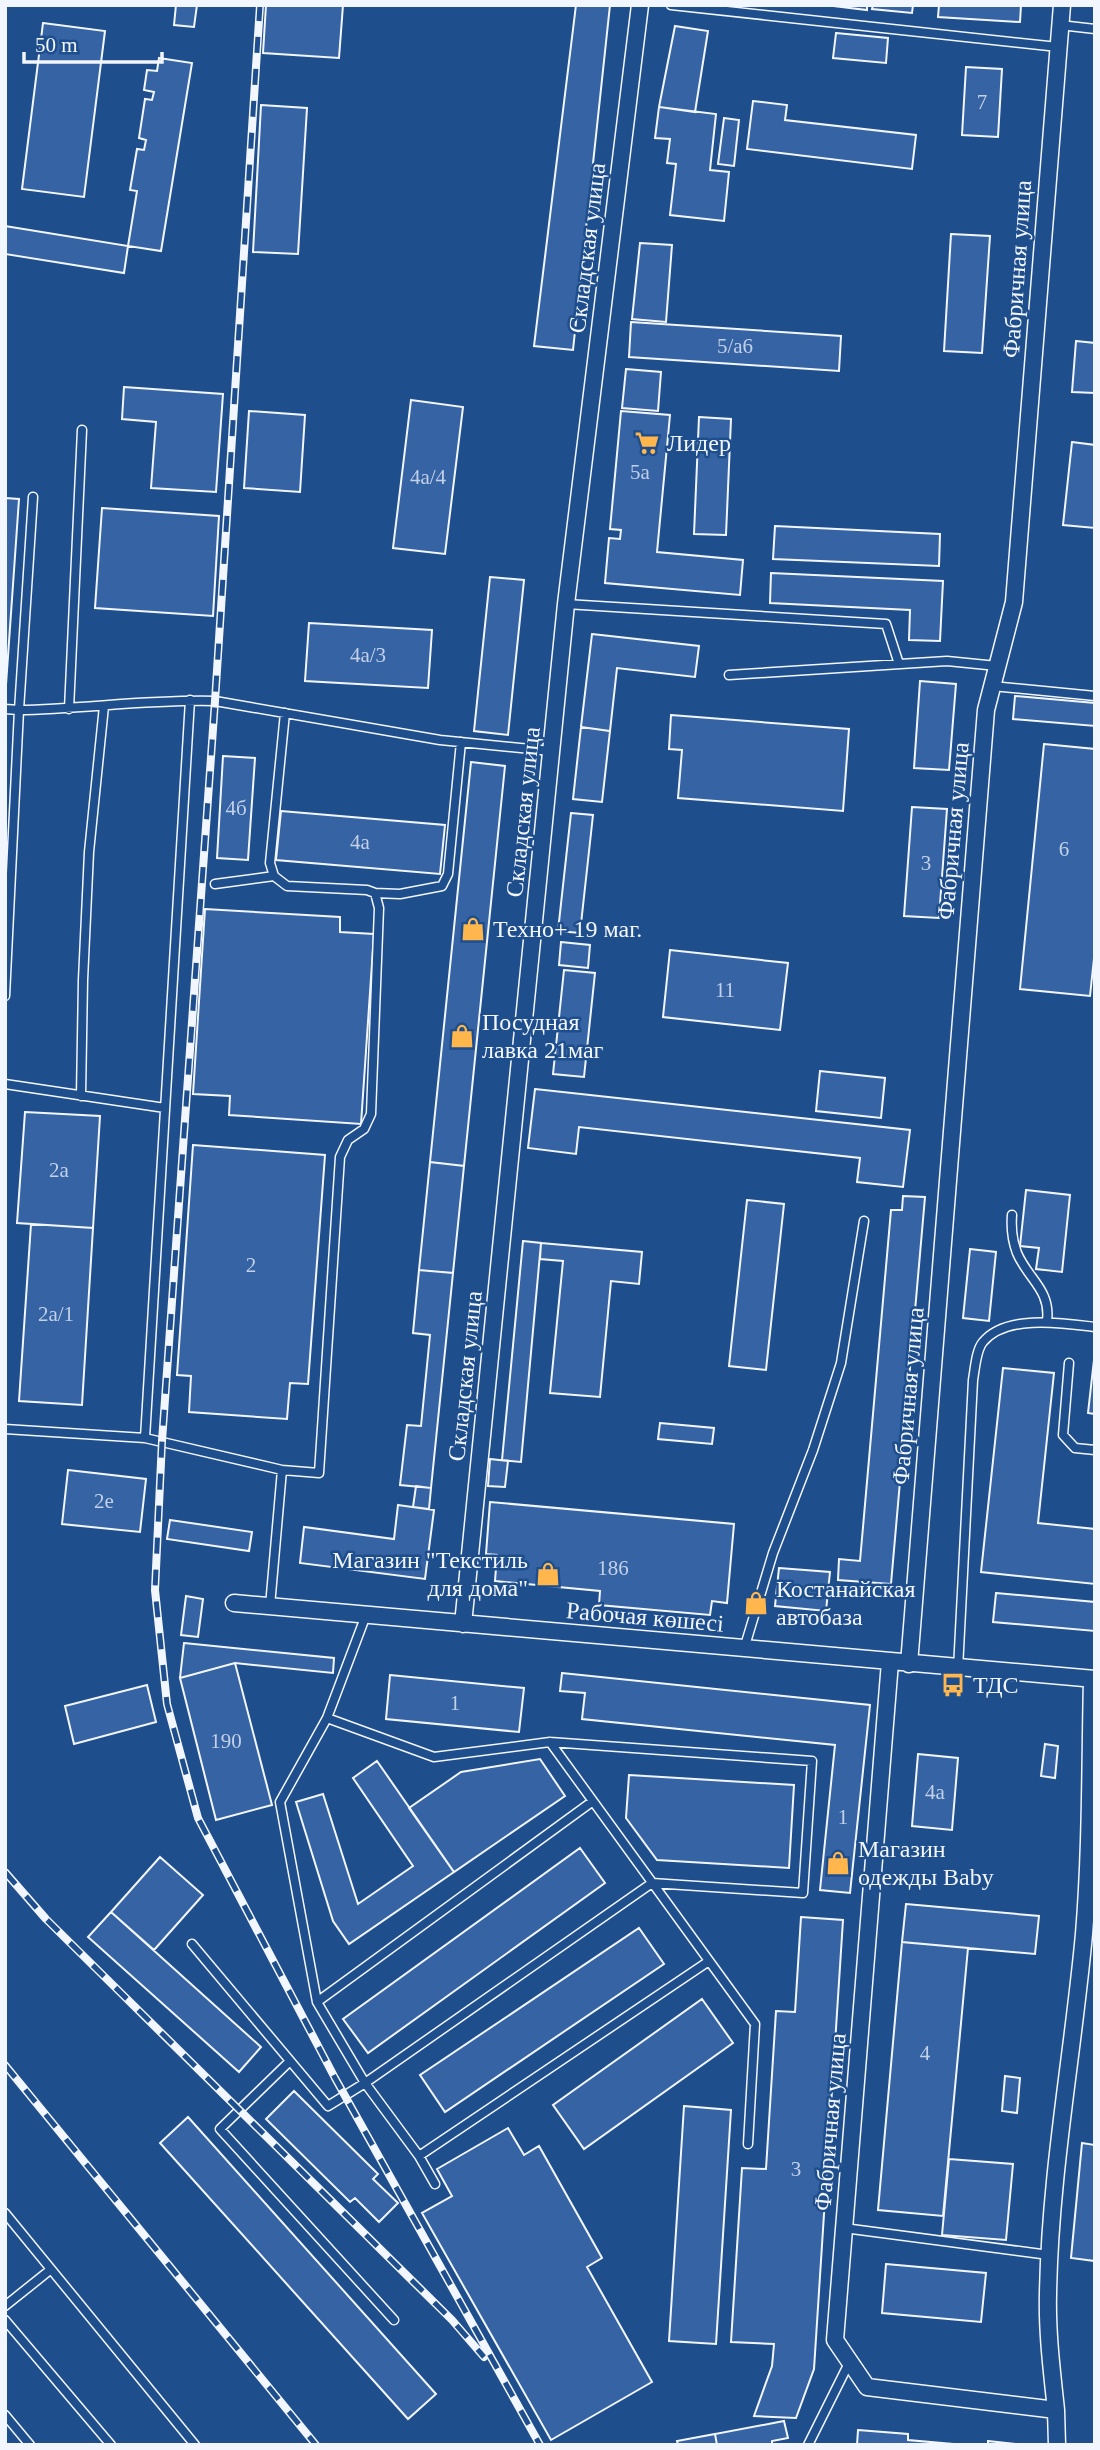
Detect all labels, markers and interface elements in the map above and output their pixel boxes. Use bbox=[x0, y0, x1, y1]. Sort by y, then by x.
scale bar bbox=[24, 21, 163, 65]
text: 50 m bbox=[35, 33, 78, 57]
house number: 7 bbox=[977, 90, 987, 114]
street label: Складская улица bbox=[564, 161, 610, 335]
street label: Фабричная улица bbox=[998, 179, 1036, 359]
house number: 5/а6 bbox=[717, 334, 753, 358]
supermarket icon: Лидер bbox=[633, 429, 661, 457]
place label: Лидер bbox=[667, 430, 731, 456]
house number: 5а bbox=[630, 460, 651, 484]
house number: 4а/4 bbox=[410, 465, 447, 489]
house number: 4а/3 bbox=[350, 643, 386, 667]
street label: Складская улица bbox=[501, 725, 545, 899]
street label: Фабричная улица bbox=[932, 741, 974, 921]
house number: 4б bbox=[225, 796, 247, 820]
house number: 4а bbox=[350, 830, 371, 854]
house number: 6 bbox=[1059, 837, 1069, 861]
house number: 3 bbox=[921, 851, 931, 875]
shop icon: Техно+ 19 маг. bbox=[459, 915, 487, 943]
place label: Техно+ 19 маг. bbox=[493, 916, 642, 942]
house number: 11 bbox=[715, 978, 735, 1002]
place label: Посудная лавка 21маг bbox=[482, 1009, 604, 1063]
shop icon: Посудная лавка 21маг bbox=[448, 1022, 476, 1050]
house number: 2а bbox=[49, 1158, 70, 1182]
house number: 2 bbox=[246, 1253, 256, 1277]
street label: Складская улица bbox=[443, 1289, 487, 1463]
house number: 2а/1 bbox=[38, 1302, 74, 1326]
street label: Фабричная улица bbox=[887, 1306, 929, 1486]
house number: 2е bbox=[94, 1489, 114, 1513]
place label: Магазин "Текстиль для дома" bbox=[332, 1547, 528, 1601]
house number: 186 bbox=[597, 1556, 629, 1580]
shop icon: Магазин "Текстиль для дома" bbox=[534, 1560, 562, 1588]
place label: Костанайская автобаза bbox=[776, 1576, 915, 1630]
shop icon: Костанайская автобаза bbox=[742, 1589, 770, 1617]
street label: Рабочая көшесі bbox=[565, 1597, 725, 1637]
bus stop icon: ТДС bbox=[939, 1671, 967, 1699]
place label: ТДС bbox=[973, 1672, 1019, 1698]
house number: 1 bbox=[450, 1691, 460, 1715]
house number: 190 bbox=[210, 1729, 242, 1753]
house number: 4а bbox=[925, 1780, 946, 1804]
house number: 1 bbox=[838, 1805, 848, 1829]
place label: Магазин одежды Baby bbox=[858, 1836, 994, 1890]
shop icon: Магазин одежды Baby bbox=[824, 1849, 852, 1877]
street label: Фабричная улица bbox=[809, 2032, 851, 2212]
house number: 4 bbox=[920, 2041, 931, 2065]
house number: 3 bbox=[791, 2157, 801, 2181]

